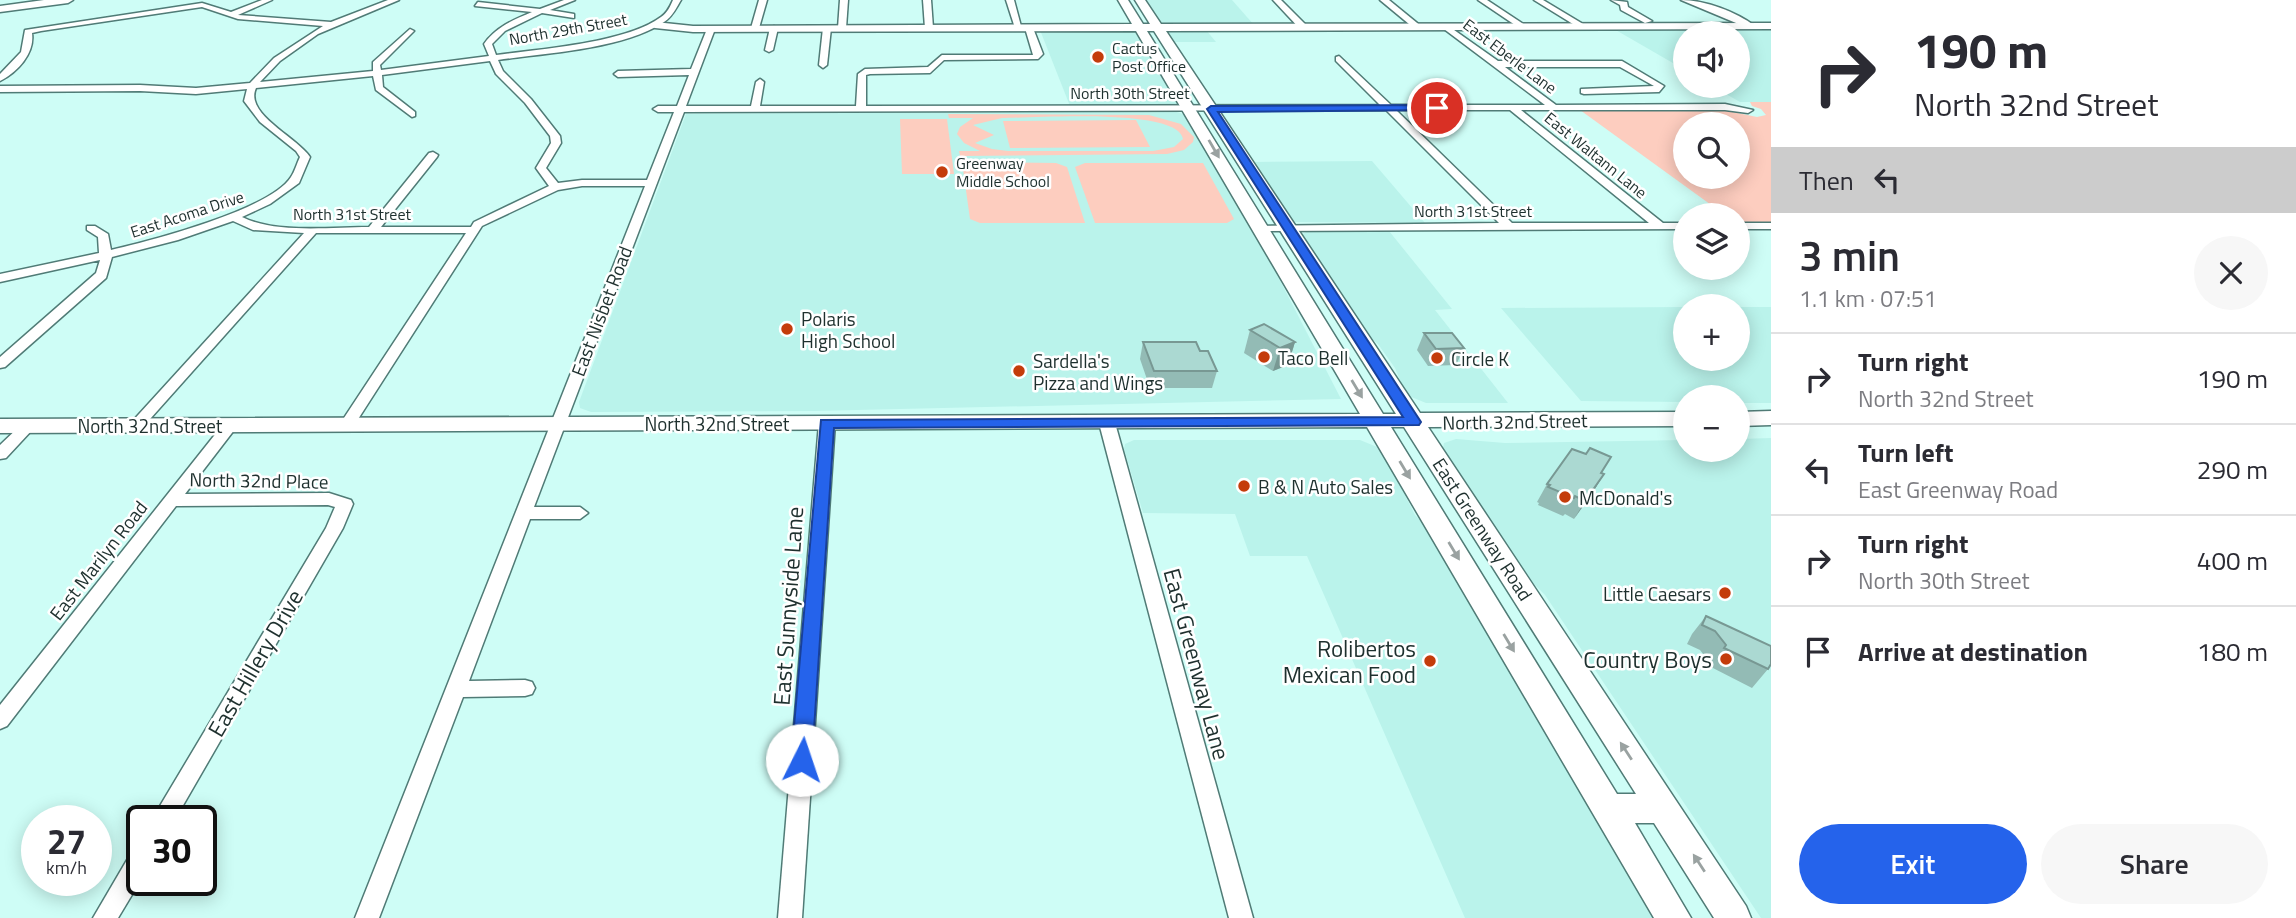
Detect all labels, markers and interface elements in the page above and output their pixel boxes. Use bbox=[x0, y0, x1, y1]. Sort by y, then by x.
street label: North 29th Street bbox=[507, 7, 629, 51]
text: 190 m bbox=[1914, 12, 2048, 87]
street label: East Eberle Lane bbox=[1458, 13, 1562, 99]
map controls bbox=[1673, 21, 1750, 462]
button: sound bbox=[1673, 21, 1750, 98]
icon: right bbox=[1799, 28, 1890, 119]
place label: Cactus Post Office bbox=[1112, 36, 1186, 78]
marker: Cactus Post Office bbox=[1090, 49, 1106, 65]
pin bbox=[1407, 78, 1467, 138]
text: North 32nd Street bbox=[1914, 80, 2158, 128]
street label: North 30th Street bbox=[1070, 81, 1190, 105]
icon: arrive bbox=[1418, 89, 1456, 127]
street label: East Waltann Lane bbox=[1540, 106, 1652, 204]
button: search bbox=[1673, 112, 1750, 189]
one-way arrow bbox=[1207, 140, 1220, 159]
place label: Greenway Middle School bbox=[956, 151, 1050, 193]
text: Then bbox=[1799, 161, 1854, 200]
icon: left bbox=[1868, 161, 1906, 199]
marker: Greenway Middle School bbox=[934, 164, 950, 180]
street label: East Acoma Drive bbox=[127, 184, 247, 244]
street label: North 31st Street bbox=[1414, 199, 1532, 223]
street label: North 31st Street bbox=[293, 202, 411, 226]
button: layers bbox=[1673, 203, 1750, 280]
text: 3 min bbox=[1799, 223, 1900, 287]
button: close bbox=[2194, 236, 2268, 310]
street label: East Nisbet Road bbox=[563, 242, 639, 380]
text: 1.1 km · 07:51 bbox=[1799, 281, 1937, 316]
button: + bbox=[1673, 294, 1750, 371]
place label: Polaris High School bbox=[801, 304, 895, 355]
marker: Polaris High School bbox=[779, 321, 795, 337]
text: Turn right bbox=[1858, 342, 1969, 381]
place label: Taco Bell bbox=[1278, 343, 1348, 372]
place label: Circle K bbox=[1451, 344, 1509, 373]
place label: Sardella's Pizza and Wings bbox=[1033, 346, 1163, 397]
marker: Taco Bell bbox=[1256, 349, 1272, 365]
marker: Circle K bbox=[1429, 350, 1445, 366]
text: 190 m bbox=[2197, 359, 2268, 398]
icon: right bbox=[1799, 360, 1837, 398]
marker: Sardella's Pizza and Wings bbox=[1011, 363, 1027, 379]
one-way arrow bbox=[1351, 380, 1363, 399]
text: North 32nd Street bbox=[1858, 381, 2034, 416]
button: − bbox=[1673, 385, 1750, 462]
street label: North 32nd Street bbox=[1442, 405, 1588, 437]
street label: North 32nd Street bbox=[644, 409, 790, 438]
street label: North 32nd Street bbox=[77, 411, 223, 440]
text: Turn left bbox=[1858, 433, 1953, 472]
text: 290 m bbox=[2197, 450, 2268, 489]
icon: left bbox=[1799, 451, 1837, 489]
street label: East Greenway Road bbox=[1426, 452, 1540, 606]
one-way arrow bbox=[1399, 460, 1411, 479]
street label: North 32nd Place bbox=[189, 464, 329, 496]
place label: B & N Auto Sales bbox=[1258, 472, 1393, 501]
text: East Greenway Road bbox=[1858, 472, 2058, 507]
marker: B & N Auto Sales bbox=[1236, 478, 1252, 494]
place label: McDonald's bbox=[1579, 483, 1672, 512]
marker: McDonald's bbox=[1557, 489, 1573, 505]
street label: East Marilyn Road bbox=[42, 494, 154, 626]
street label: East Sunnyside Lane bbox=[764, 505, 812, 707]
text: Turn right bbox=[1858, 524, 1969, 563]
text: 400 m bbox=[2197, 541, 2268, 580]
one-way arrow bbox=[1447, 542, 1460, 561]
icon: right bbox=[1799, 542, 1837, 580]
text: North 30th Street bbox=[1858, 563, 2030, 598]
street label: East Greenway Lane bbox=[1155, 564, 1239, 764]
place label: Little Caesars bbox=[1603, 579, 1711, 608]
street label: East Hillery Drive bbox=[199, 583, 311, 743]
marker: Little Caesars bbox=[1717, 585, 1733, 601]
place label: Rolibertos Mexican Food bbox=[1283, 631, 1416, 692]
text: Arrive at destination bbox=[1858, 632, 2088, 671]
text: 180 m bbox=[2197, 632, 2268, 671]
icon: arrive bbox=[1799, 633, 1837, 671]
one-way arrow bbox=[1502, 634, 1515, 653]
place label: Country Boys bbox=[1583, 642, 1712, 677]
marker: Country Boys bbox=[1718, 651, 1734, 667]
marker: Rolibertos Mexican Food bbox=[1422, 653, 1438, 669]
position arrow bbox=[765, 723, 839, 797]
one-way arrow bbox=[1620, 742, 1633, 761]
speed limit sign: 30 bbox=[126, 805, 217, 896]
text: 27 bbox=[47, 814, 86, 868]
button: Exit bbox=[1799, 824, 2027, 904]
button: Share bbox=[2041, 824, 2268, 904]
text: km/h bbox=[46, 854, 87, 881]
one-way arrow bbox=[1692, 854, 1705, 873]

